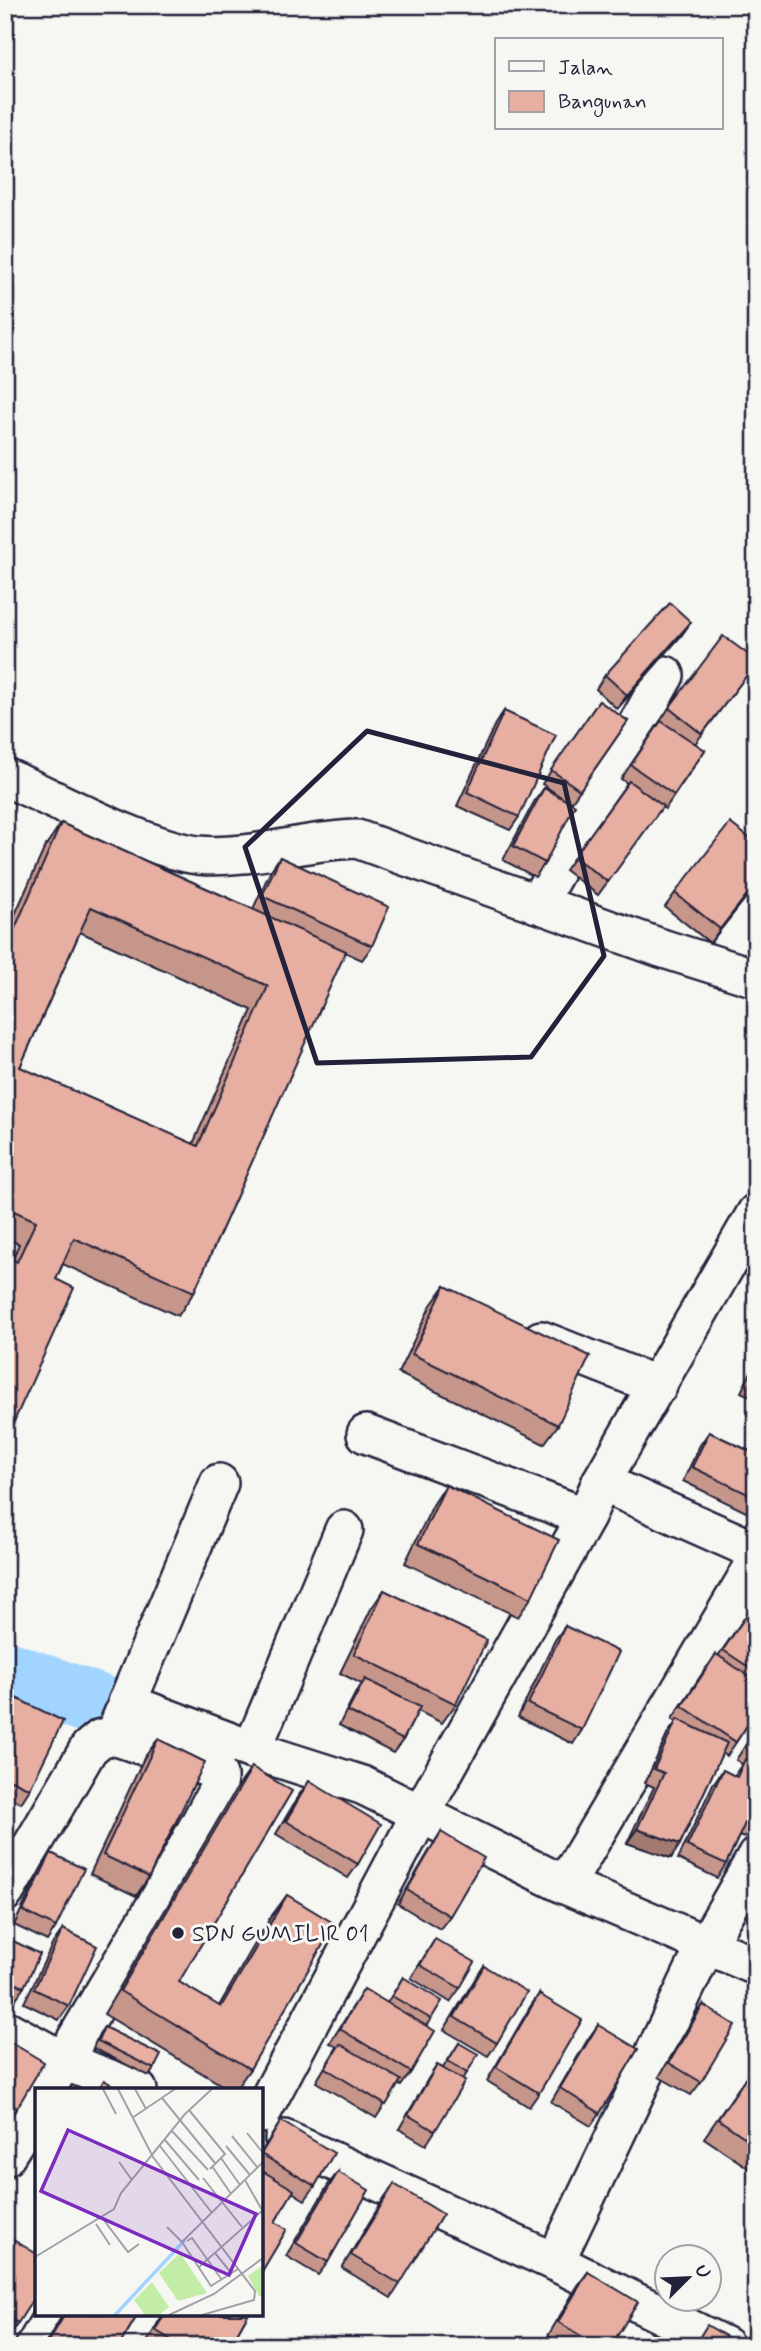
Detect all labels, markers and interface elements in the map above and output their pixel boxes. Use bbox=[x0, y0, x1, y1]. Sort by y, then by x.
legend bbox=[495, 38, 722, 130]
text: Jalan bbox=[558, 54, 613, 82]
text: Bangunan bbox=[558, 88, 647, 117]
place label: SDN GUMILIR 01 bbox=[192, 1920, 369, 1950]
marker: SDN GUMILIR 01 bbox=[170, 1925, 186, 1941]
inset map bbox=[35, 2088, 262, 2316]
north arrow bbox=[652, 2242, 722, 2312]
text: U bbox=[688, 2261, 716, 2282]

